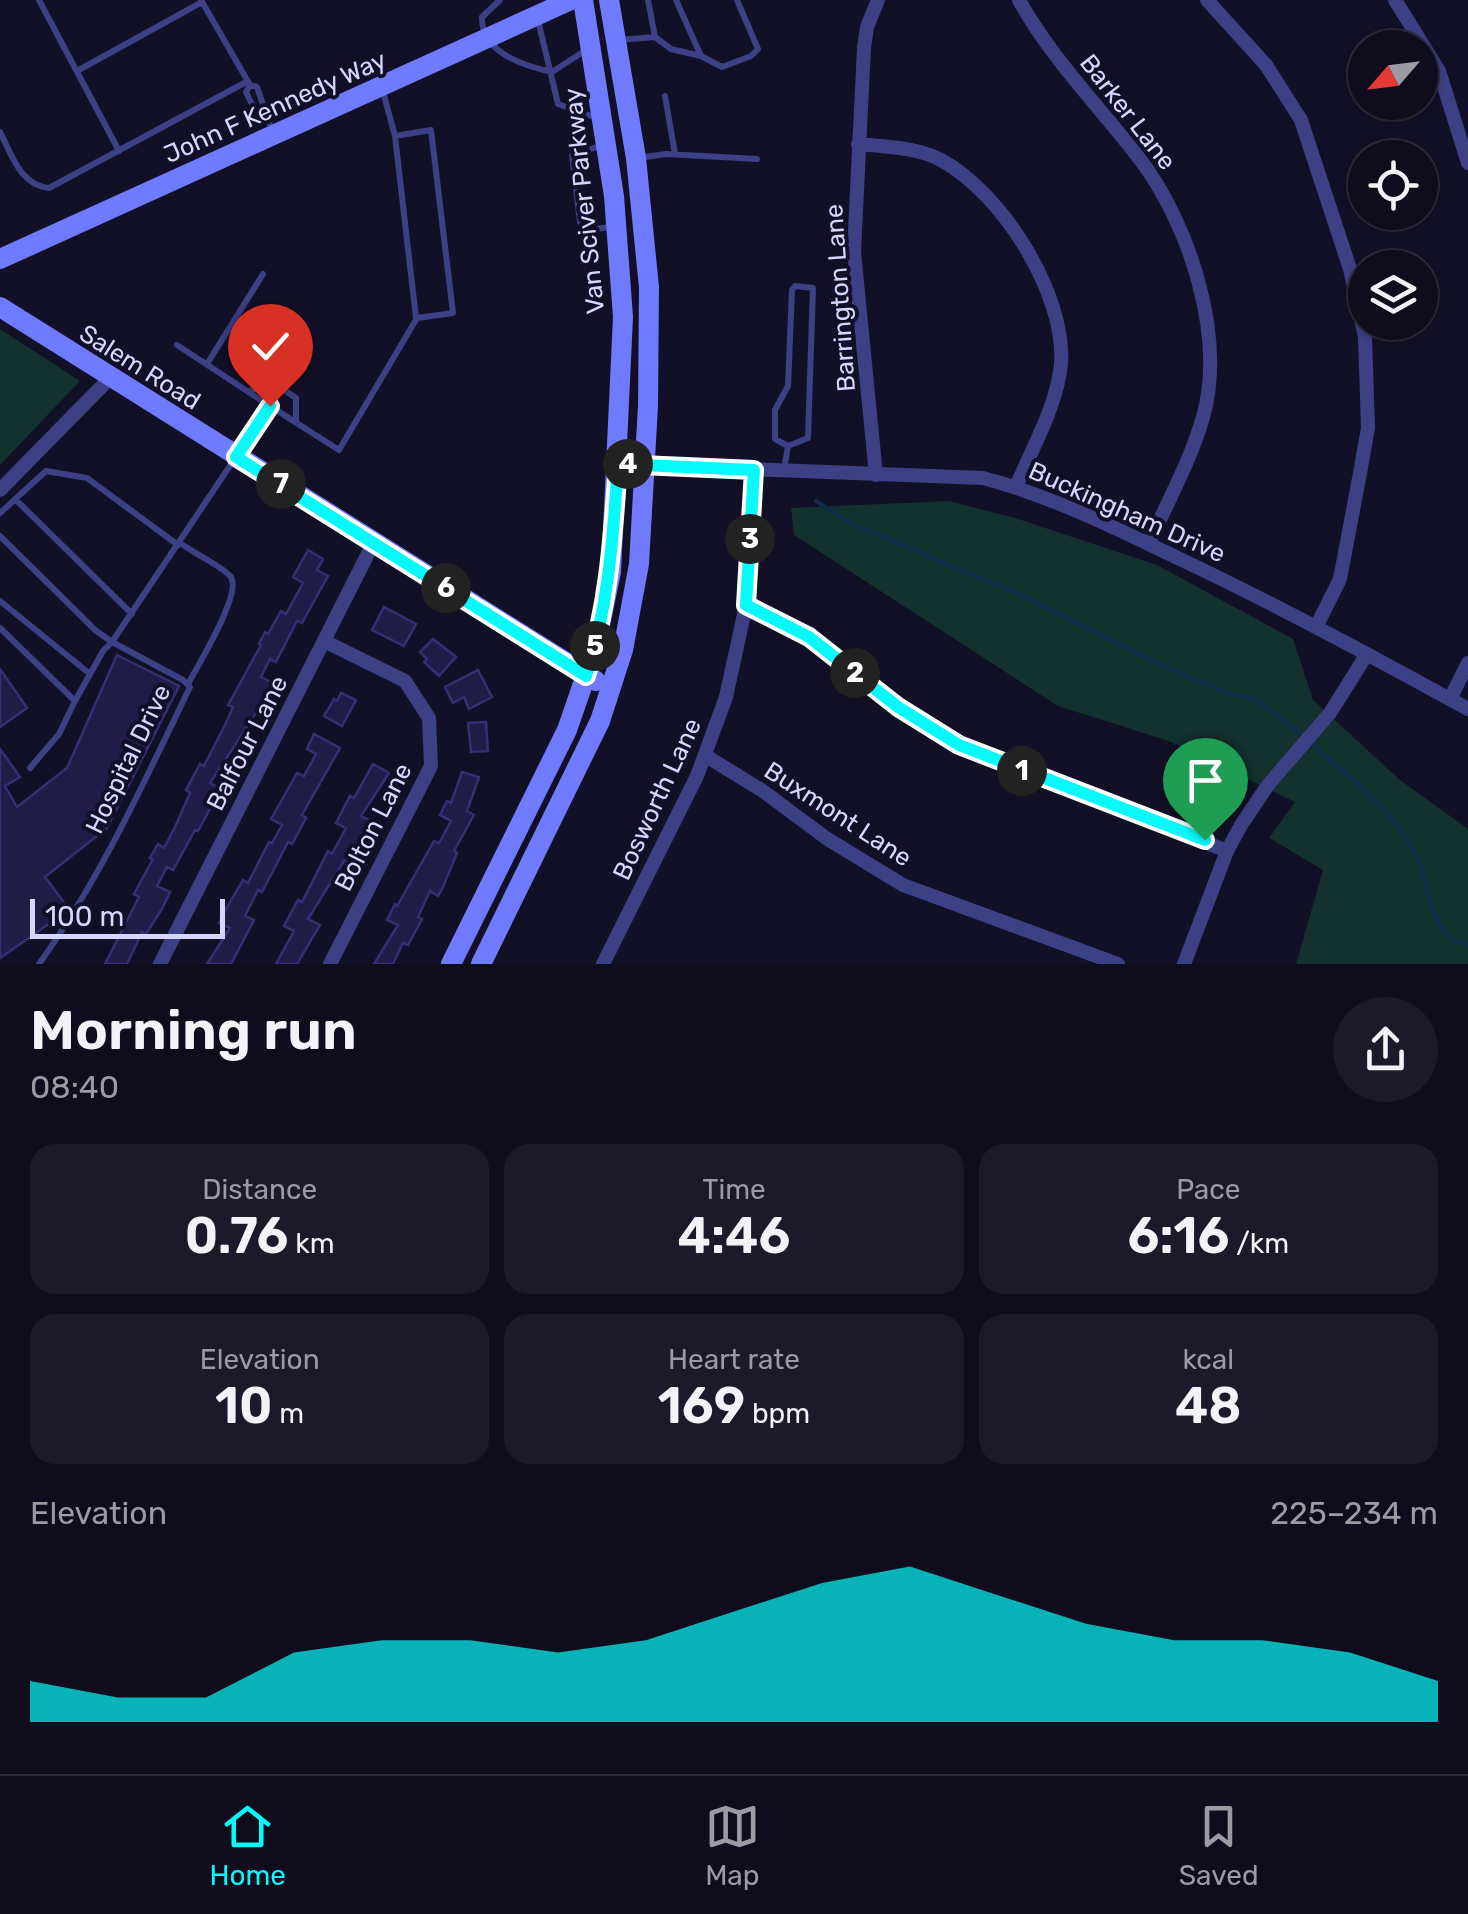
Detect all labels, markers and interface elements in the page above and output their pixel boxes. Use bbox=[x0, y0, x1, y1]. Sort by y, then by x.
north arrow bbox=[1348, 30, 1438, 120]
map controls bbox=[1348, 30, 1438, 340]
street label: John F Kennedy Way bbox=[159, 45, 391, 169]
street label: Barker Lane bbox=[1074, 49, 1182, 175]
street label: Van Sciver Parkway bbox=[558, 86, 610, 315]
button: locate bbox=[1348, 140, 1438, 230]
street label: Barrington Lane bbox=[819, 203, 861, 393]
button: layers bbox=[1348, 250, 1438, 340]
pin bbox=[228, 304, 313, 407]
street label: Salem Road bbox=[74, 318, 206, 416]
icon: check bbox=[243, 319, 298, 374]
pin: 4 bbox=[603, 439, 653, 489]
text: 4 bbox=[618, 447, 638, 480]
street label: Buckingham Drive bbox=[1024, 456, 1230, 568]
pin: 7 bbox=[256, 459, 306, 509]
text: 7 bbox=[273, 467, 289, 500]
pin: 3 bbox=[725, 514, 775, 564]
text: 3 bbox=[741, 522, 759, 555]
pin: 6 bbox=[421, 563, 471, 613]
text: 6 bbox=[437, 571, 455, 604]
pin: 5 bbox=[570, 621, 620, 671]
text: 5 bbox=[586, 629, 604, 662]
pin: 2 bbox=[830, 648, 880, 698]
text: 2 bbox=[846, 656, 864, 689]
street label: Balfour Lane bbox=[201, 671, 293, 815]
street label: Hospital Drive bbox=[79, 680, 177, 838]
street label: Bosworth Lane bbox=[607, 713, 707, 885]
pin bbox=[1163, 738, 1248, 841]
pin: 1 bbox=[997, 746, 1047, 796]
icon: arrive bbox=[1178, 753, 1233, 808]
text: 1 bbox=[1015, 754, 1029, 787]
street label: Buxmont Lane bbox=[759, 756, 917, 872]
street label: Bolton Lane bbox=[328, 758, 418, 896]
scale bar bbox=[30, 894, 225, 938]
text: 100 m bbox=[45, 900, 124, 933]
button: share bbox=[1333, 997, 1438, 1102]
text: Morning run bbox=[30, 998, 357, 1063]
text: 08:40 bbox=[30, 1068, 119, 1106]
text: Distance bbox=[202, 1173, 317, 1206]
text: Time bbox=[702, 1173, 766, 1206]
text: Pace bbox=[1176, 1173, 1240, 1206]
text: 0.76 bbox=[185, 1206, 288, 1266]
text: 4:46 bbox=[678, 1206, 790, 1266]
text: 6:16 bbox=[1128, 1206, 1229, 1266]
text: km bbox=[288, 1227, 335, 1260]
text: /km bbox=[1229, 1227, 1289, 1260]
text: Elevation bbox=[200, 1343, 320, 1376]
text: Heart rate bbox=[668, 1343, 800, 1376]
text: kcal bbox=[1183, 1343, 1234, 1376]
text: 10 bbox=[215, 1376, 272, 1436]
text: 169 bbox=[658, 1376, 745, 1436]
text: 48 bbox=[1175, 1376, 1242, 1436]
text: m bbox=[272, 1397, 304, 1430]
text: bpm bbox=[745, 1397, 810, 1430]
text: Elevation bbox=[30, 1494, 167, 1532]
text: 225–234 m bbox=[1270, 1494, 1438, 1532]
tab: Home bbox=[209, 1799, 286, 1892]
tab: Map bbox=[705, 1799, 760, 1892]
tab: Saved bbox=[1179, 1799, 1259, 1892]

